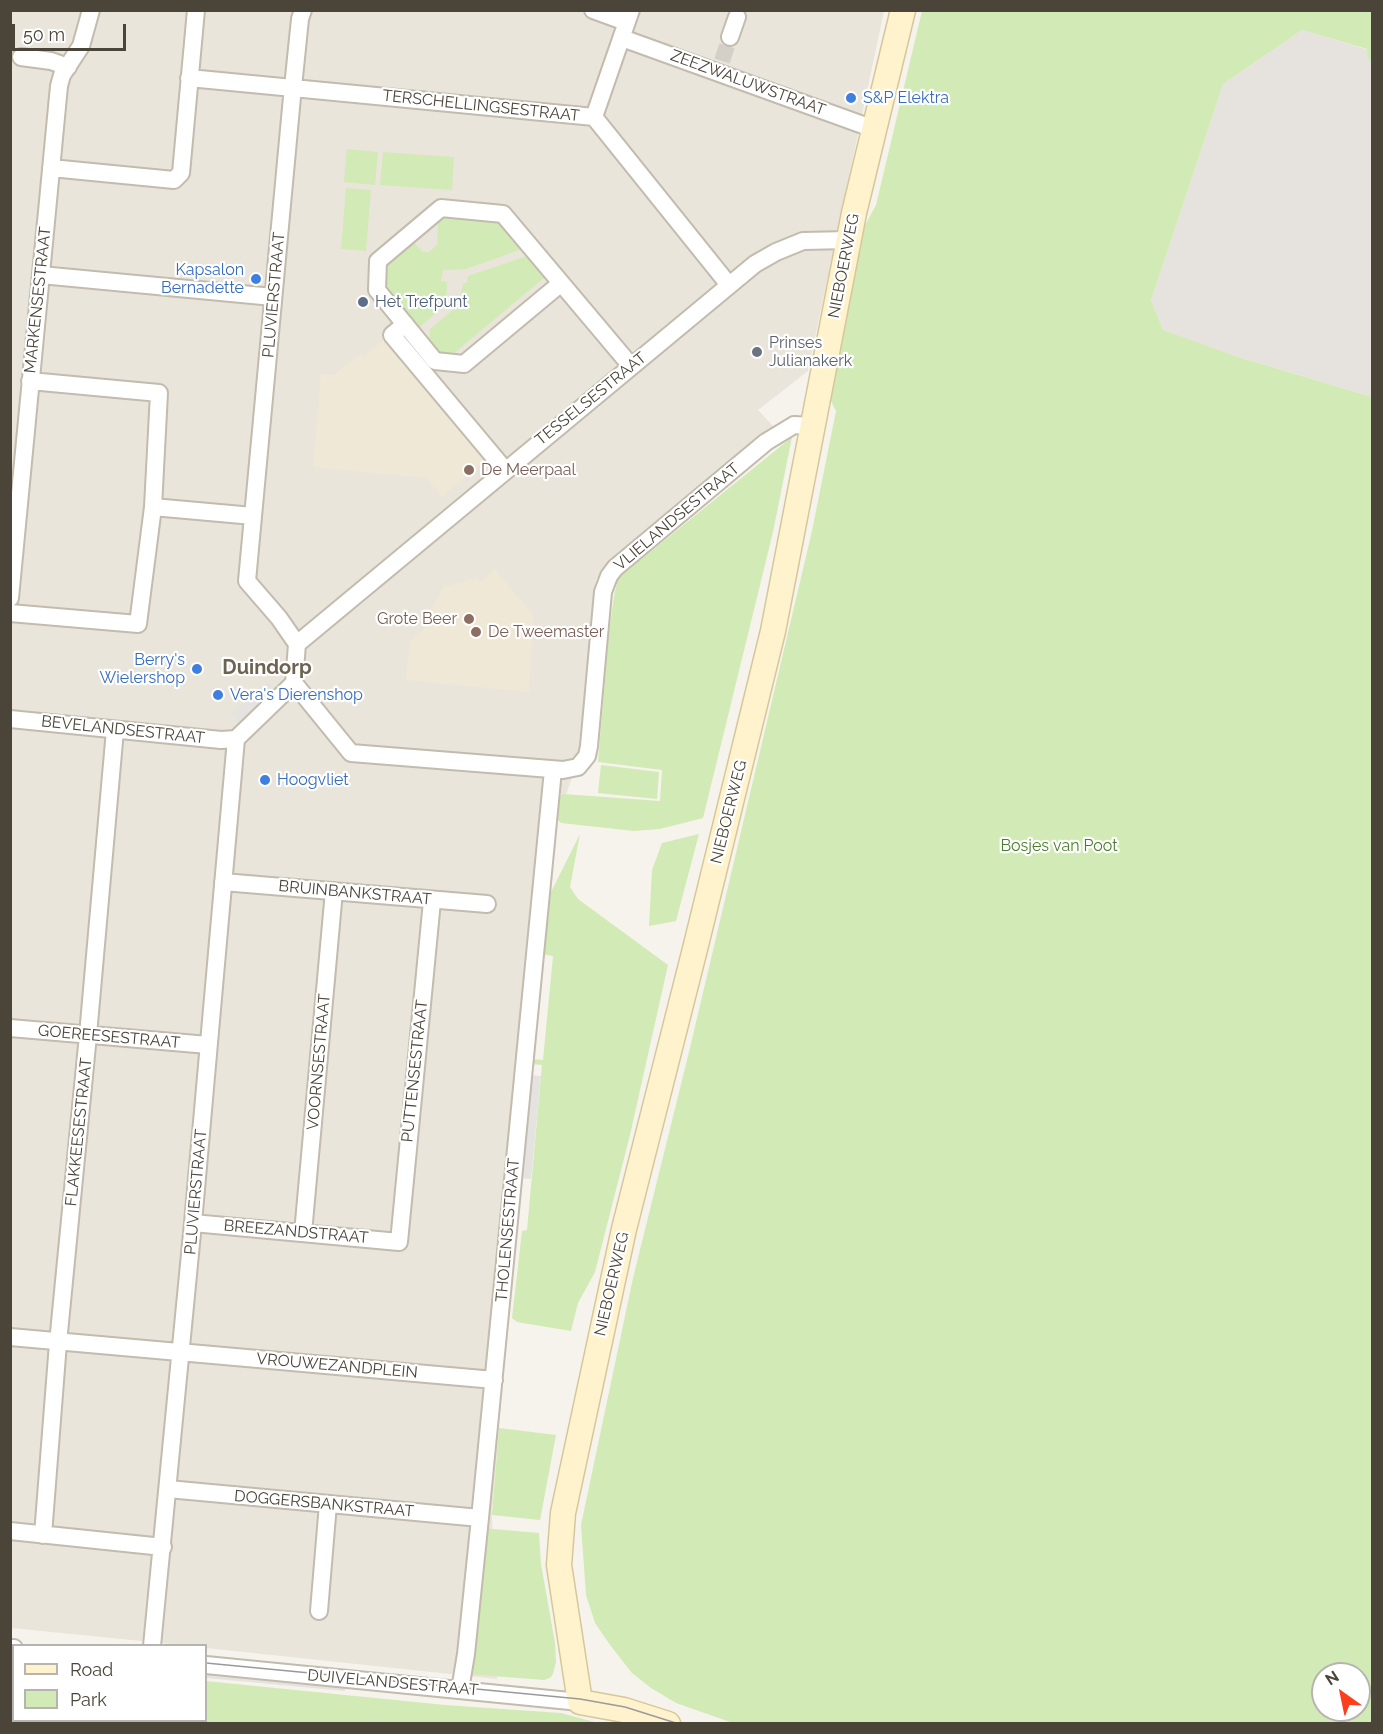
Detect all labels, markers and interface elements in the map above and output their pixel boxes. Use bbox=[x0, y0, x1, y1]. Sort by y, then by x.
scale bar bbox=[15, 12, 129, 50]
text: 50 m bbox=[23, 24, 65, 45]
street label: ZEEZWALUWSTRAAT bbox=[668, 46, 828, 120]
street label: TERSCHELLINGSESTRAAT bbox=[381, 86, 581, 126]
place label: S&P Elektra bbox=[863, 88, 949, 108]
marker: S&P Elektra bbox=[844, 91, 858, 105]
street label: NIEBOERWEG bbox=[824, 212, 864, 320]
street label: MARKENSESTRAAT bbox=[21, 226, 55, 374]
street label: PLUVIERSTRAAT bbox=[259, 231, 289, 359]
place label: Kapsalon Bernadette bbox=[161, 260, 244, 298]
marker: Kapsalon Bernadette bbox=[249, 272, 263, 286]
place label: Het Trefpunt bbox=[375, 292, 468, 312]
marker: Het Trefpunt bbox=[356, 295, 370, 309]
place label: Prinses Julianakerk bbox=[769, 333, 852, 371]
marker: Prinses Julianakerk bbox=[750, 345, 764, 359]
street label: TESSELSESTRAAT bbox=[532, 348, 650, 450]
street label: VLIELANDSESTRAAT bbox=[611, 459, 743, 575]
place label: De Meerpaal bbox=[481, 460, 576, 480]
marker: De Meerpaal bbox=[462, 463, 476, 477]
place label: Grote Beer bbox=[377, 609, 457, 629]
marker: Grote Beer bbox=[462, 612, 476, 626]
place label: De Tweemaster bbox=[488, 622, 604, 642]
marker: De Tweemaster bbox=[469, 625, 483, 639]
place label: Berry's Wielershop bbox=[100, 650, 185, 688]
district label: Duindorp bbox=[222, 656, 312, 680]
marker: Berry's Wielershop bbox=[190, 662, 204, 676]
place label: Vera's Dierenshop bbox=[230, 685, 363, 705]
marker: Vera's Dierenshop bbox=[211, 688, 225, 702]
street label: BEVELANDSESTRAAT bbox=[40, 712, 206, 748]
street label: NIEBOERWEG bbox=[707, 758, 751, 866]
place label: Hoogvliet bbox=[277, 770, 349, 790]
marker: Hoogvliet bbox=[258, 773, 272, 787]
park label: Bosjes van Poot bbox=[1000, 836, 1118, 856]
street label: BRUINBANKSTRAAT bbox=[278, 877, 432, 909]
street label: VOORNSESTRAAT bbox=[303, 993, 335, 1131]
street label: PUTTENSESTRAAT bbox=[398, 999, 432, 1143]
street label: GOEREESESTRAAT bbox=[37, 1021, 181, 1053]
street label: FLAKKEESESTRAAT bbox=[62, 1057, 96, 1207]
street label: PLUVIERSTRAAT bbox=[181, 1128, 211, 1256]
street label: THOLENSESTRAAT bbox=[492, 1157, 524, 1303]
street label: BREEZANDSTRAAT bbox=[223, 1216, 369, 1248]
street label: NIEBOERWEG bbox=[591, 1230, 633, 1338]
street label: VROUWEZANDPLEIN bbox=[256, 1349, 418, 1383]
street label: DOGGERSBANKSTRAAT bbox=[233, 1487, 415, 1521]
legend bbox=[12, 1644, 207, 1722]
text: Road bbox=[70, 1659, 113, 1680]
north arrow bbox=[1311, 1662, 1371, 1722]
street label: DUIVELANDSESTRAAT bbox=[307, 1666, 479, 1700]
text: N bbox=[1322, 1667, 1342, 1689]
text: Park bbox=[70, 1689, 107, 1710]

